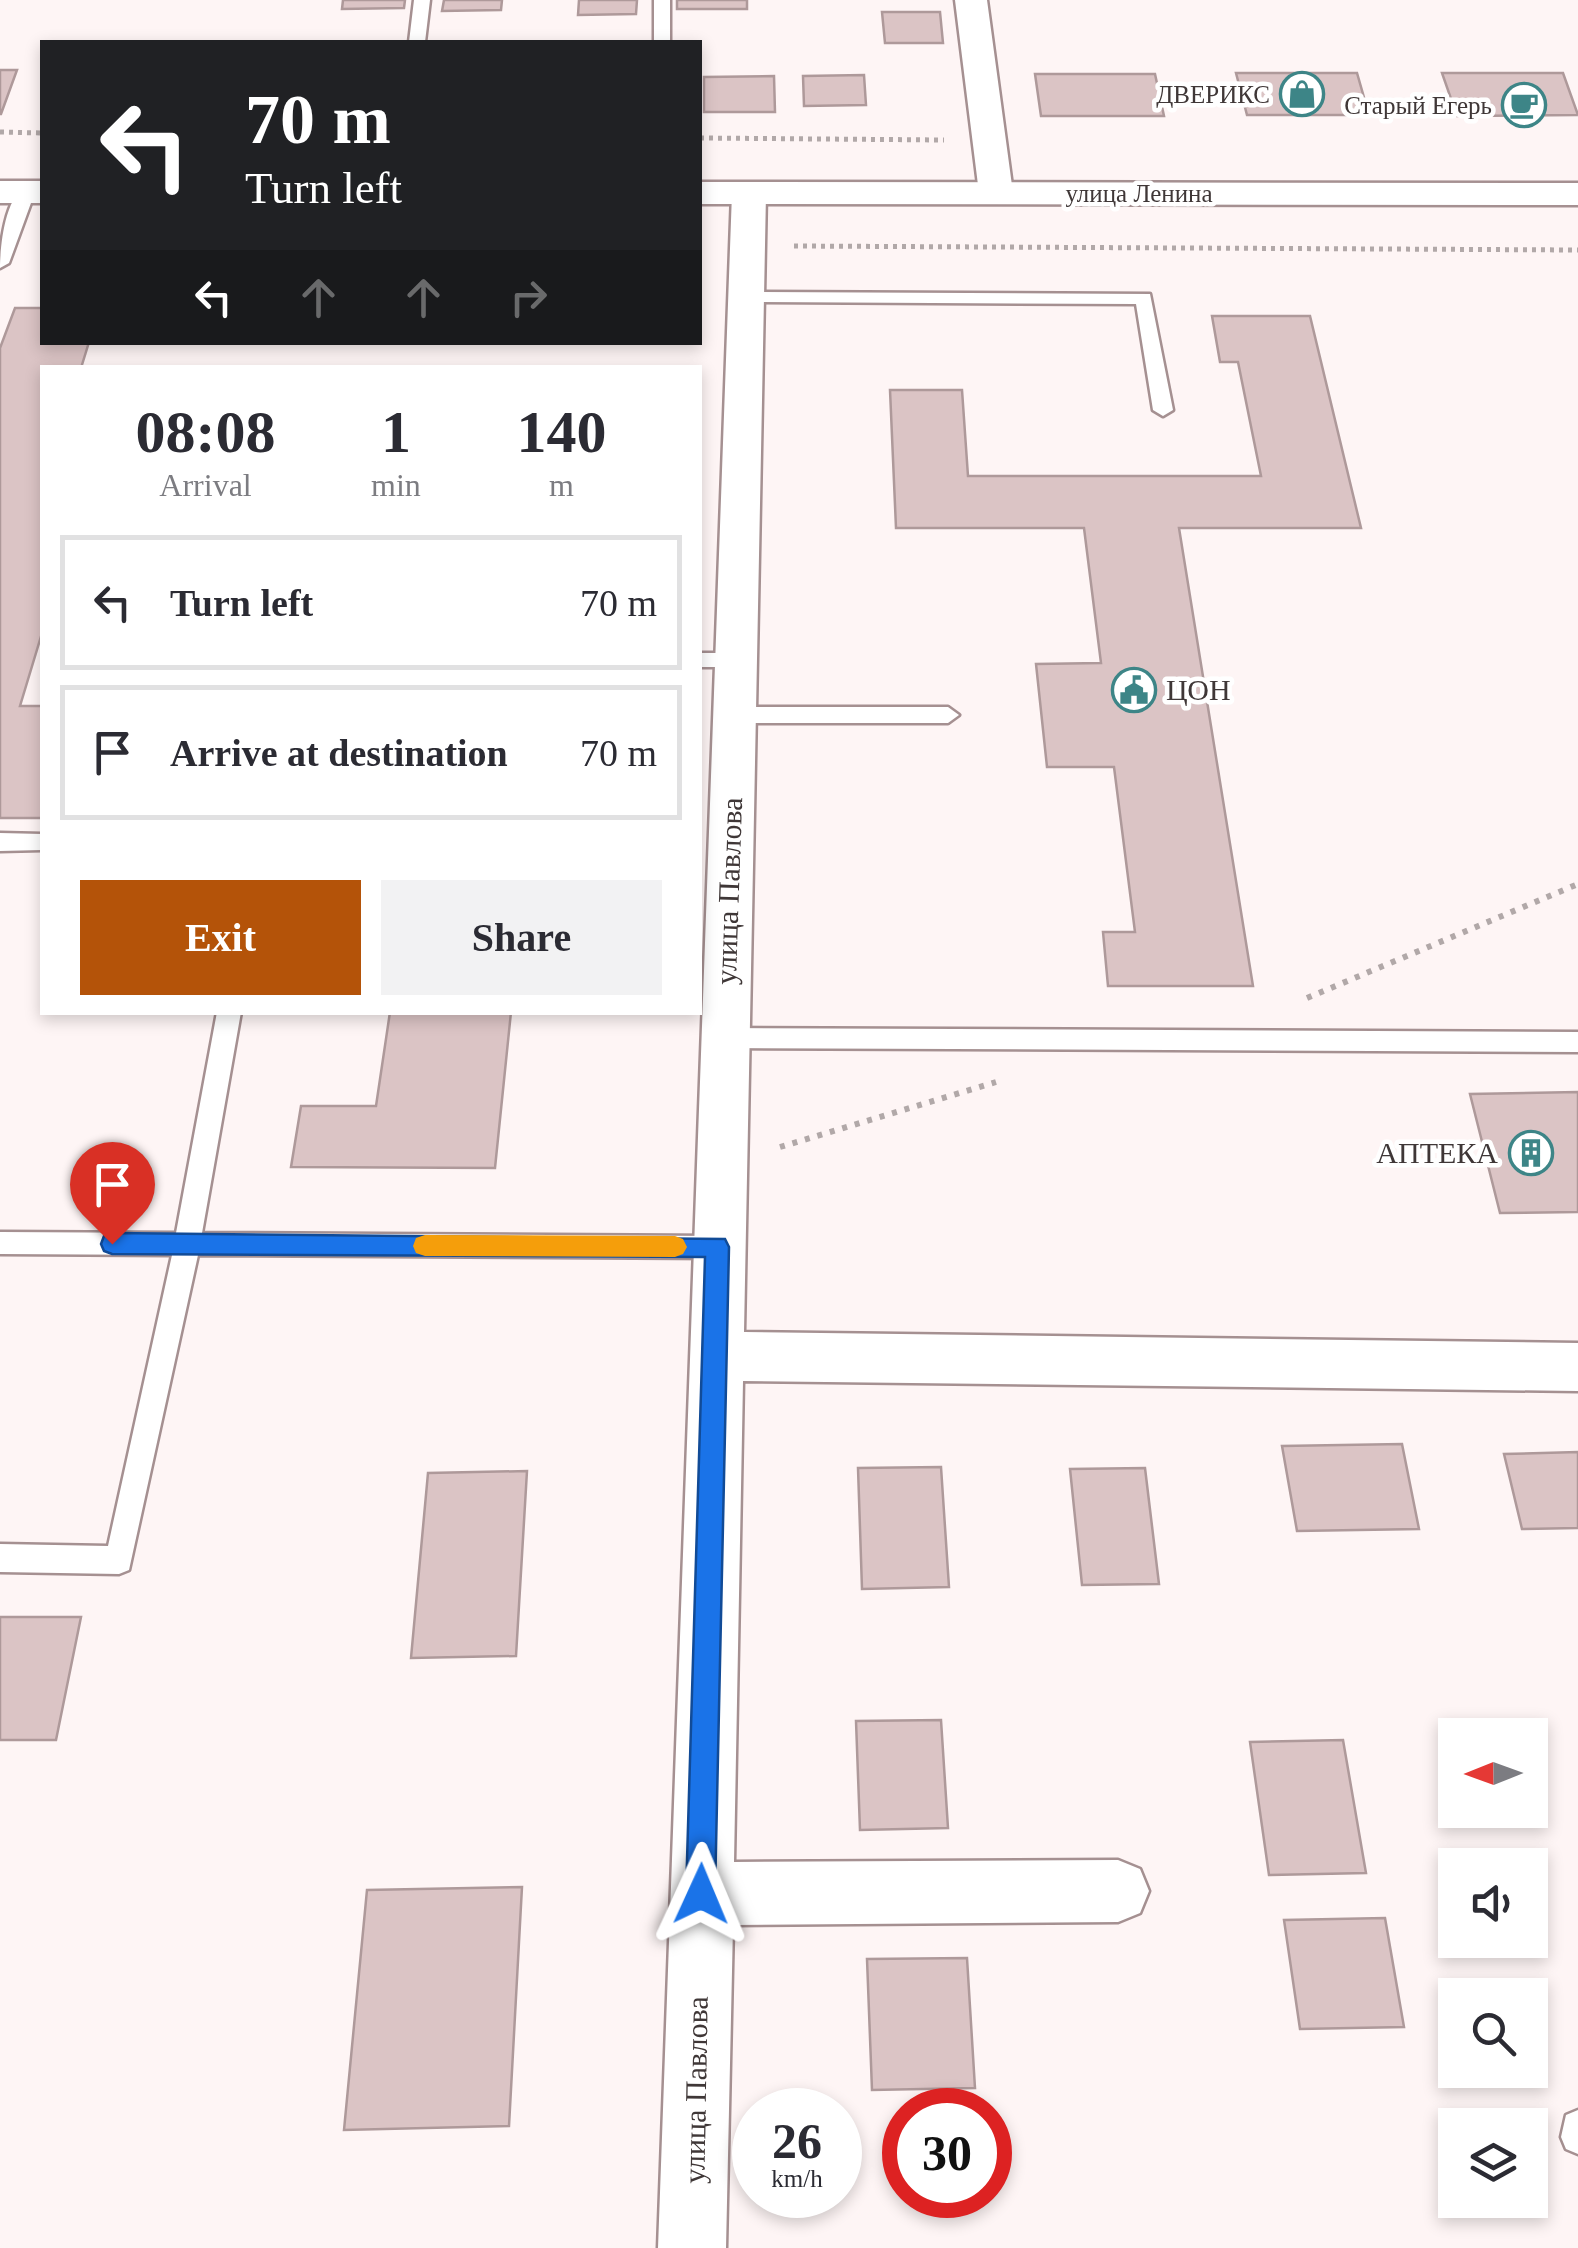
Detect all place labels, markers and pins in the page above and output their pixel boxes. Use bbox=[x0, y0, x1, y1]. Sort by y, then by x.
shop icon: ДВЕРИКС bbox=[1279, 71, 1325, 117]
place label: ДВЕРИКС bbox=[1156, 81, 1270, 108]
cafe icon: Старый Егерь bbox=[1501, 82, 1547, 128]
place label: Старый Егерь bbox=[1344, 92, 1492, 119]
public building icon: ЦОН bbox=[1111, 667, 1157, 713]
place label: ЦОН bbox=[1166, 673, 1231, 706]
building icon: АПТЕКА bbox=[1508, 1130, 1554, 1176]
place label: АПТЕКА bbox=[1376, 1136, 1498, 1169]
pin bbox=[70, 1142, 155, 1245]

